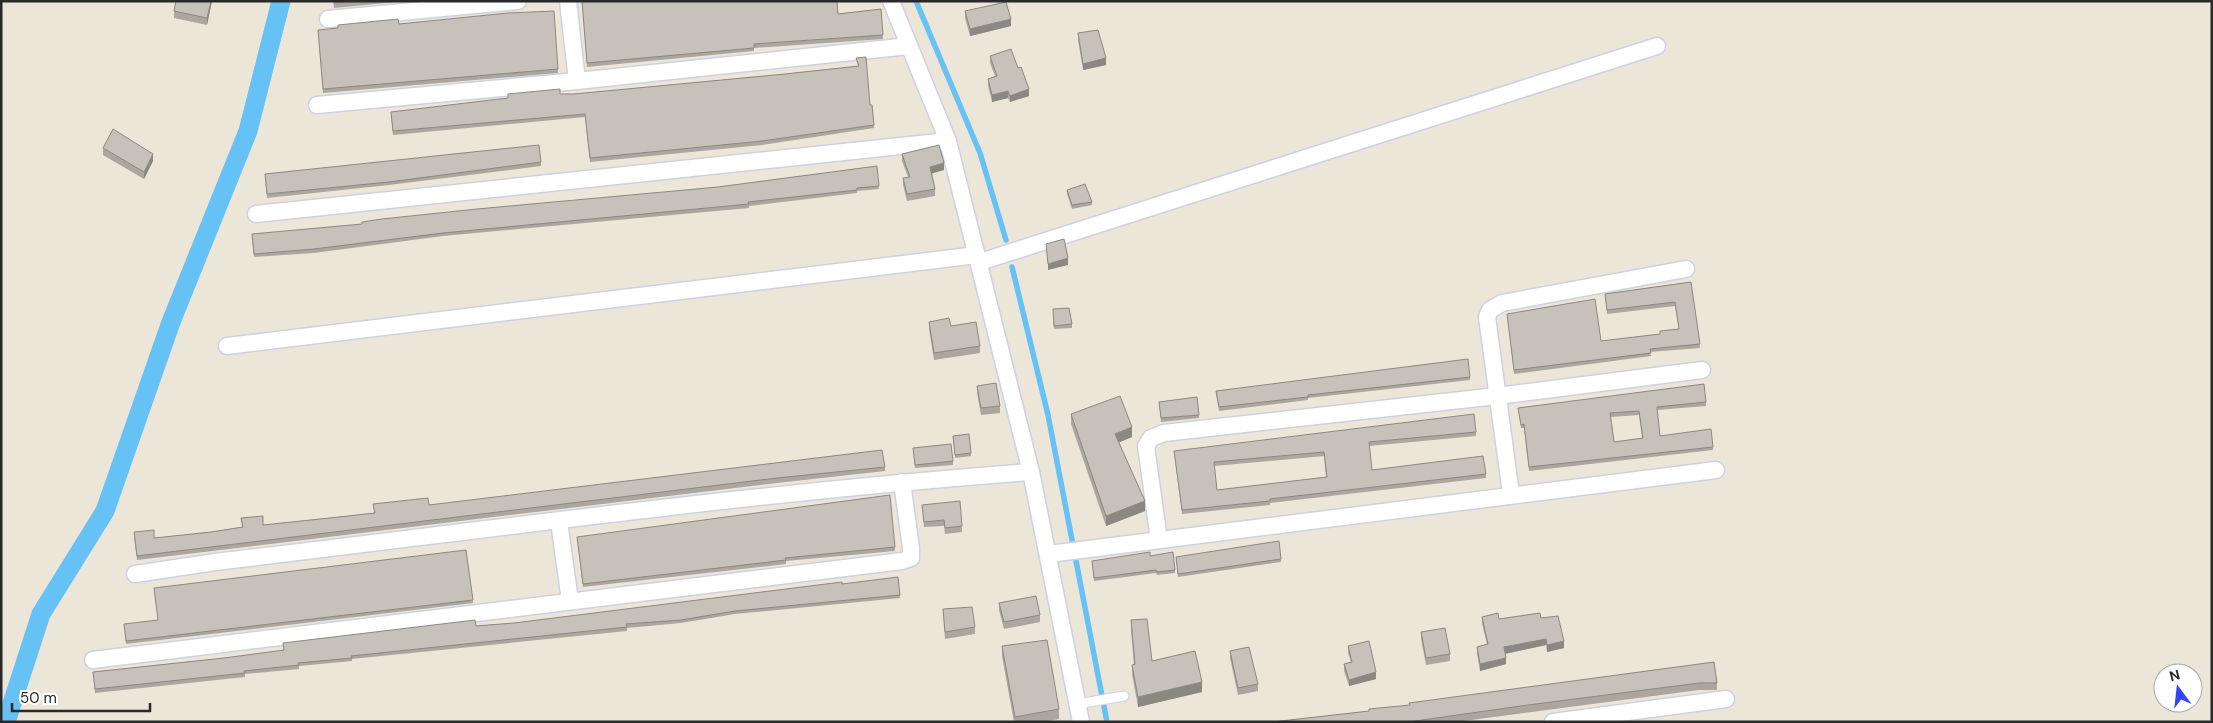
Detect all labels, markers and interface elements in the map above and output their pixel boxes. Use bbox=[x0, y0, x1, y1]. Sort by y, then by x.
north arrow bbox=[2153, 663, 2203, 713]
text: N bbox=[2167, 665, 2182, 685]
scale bar bbox=[12, 680, 150, 712]
text: 50 m bbox=[20, 688, 57, 708]

